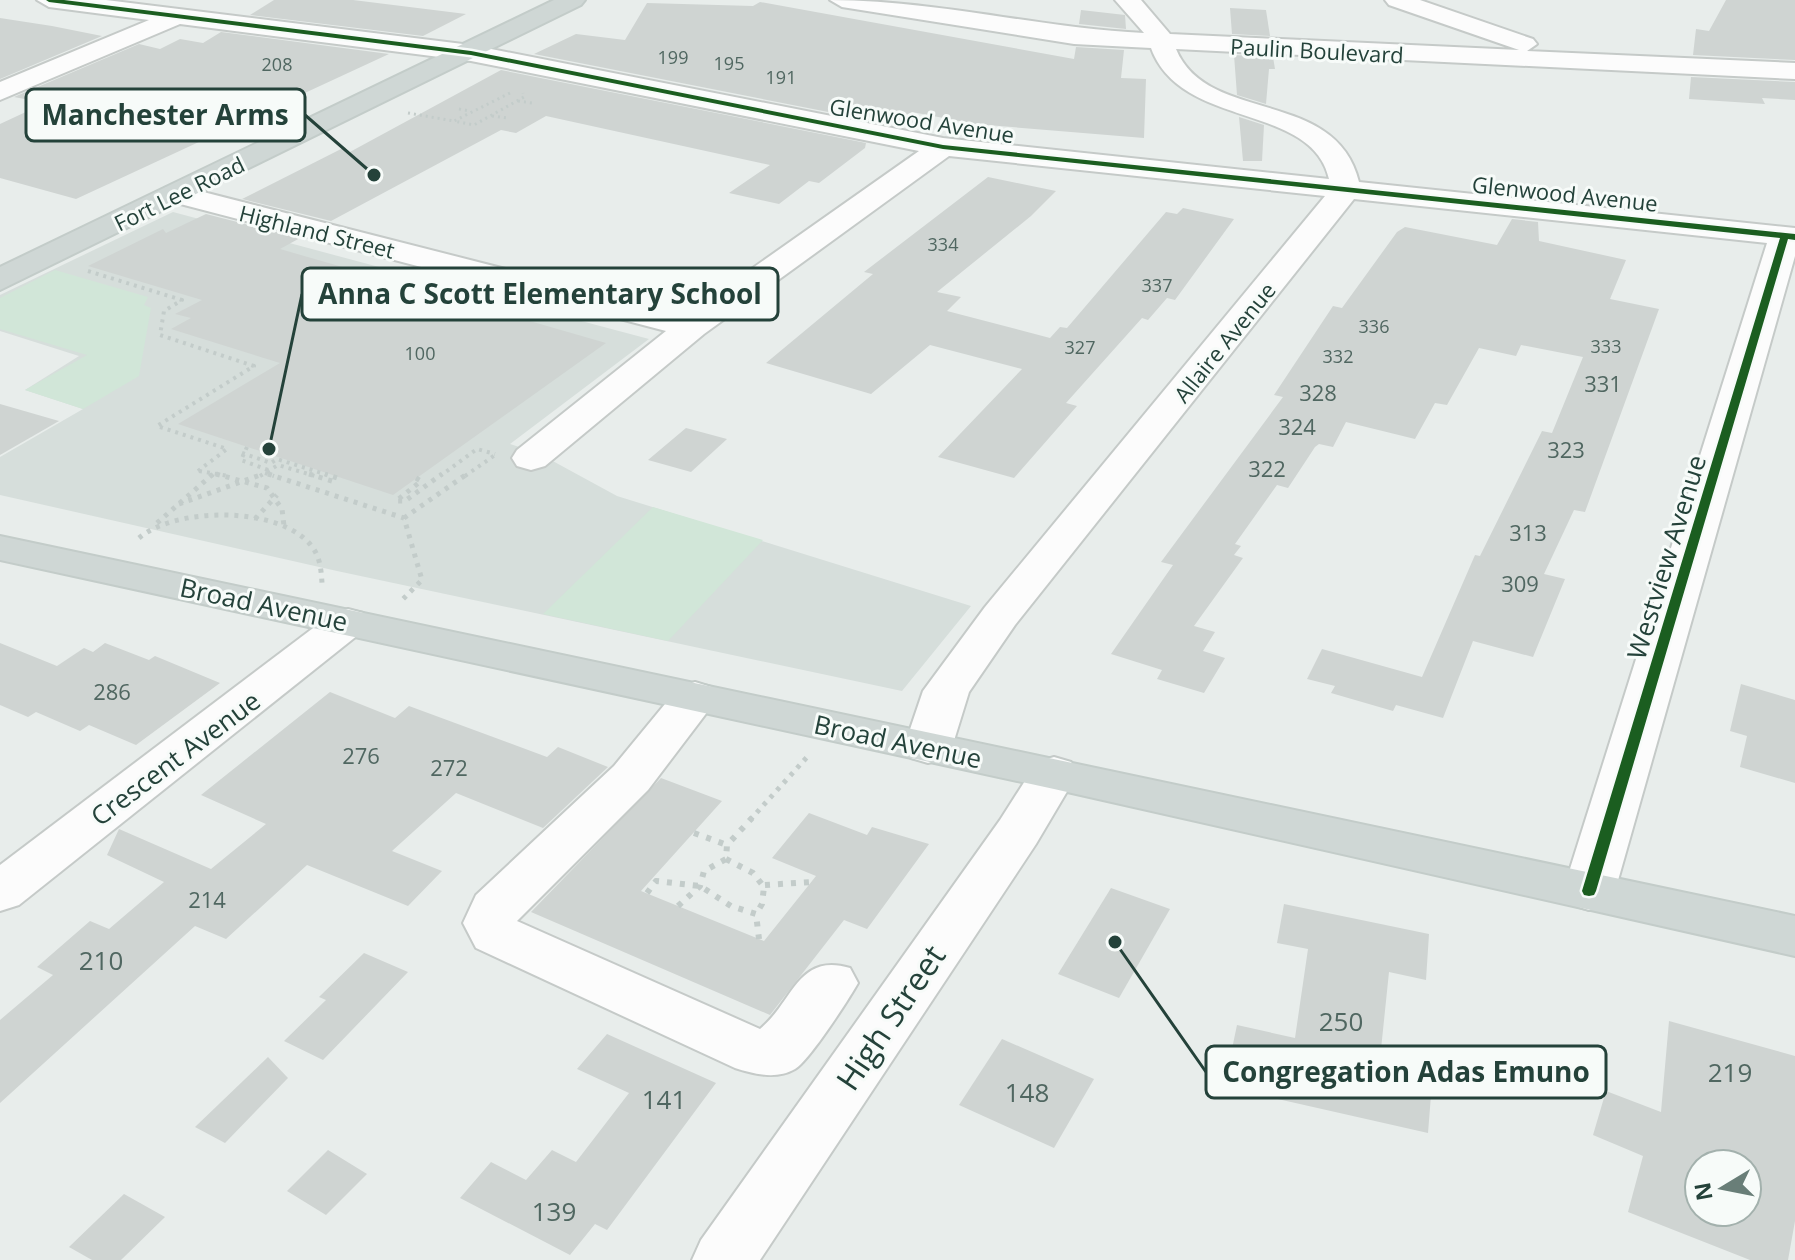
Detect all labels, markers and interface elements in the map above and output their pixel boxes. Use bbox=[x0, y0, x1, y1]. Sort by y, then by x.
street label: Paulin Boulevard bbox=[1229, 30, 1405, 70]
house number: 199 bbox=[658, 45, 688, 69]
house number: 195 bbox=[714, 51, 744, 75]
house number: 208 bbox=[262, 52, 292, 76]
house number: 191 bbox=[766, 65, 796, 89]
callout: Manchester Arms bbox=[26, 89, 305, 141]
street label: Glenwood Avenue bbox=[827, 91, 1017, 149]
text: Manchester Arms bbox=[41, 95, 289, 133]
street label: Fort Lee Road bbox=[109, 148, 249, 238]
street label: Glenwood Avenue bbox=[1471, 168, 1659, 218]
street label: Highland Street bbox=[236, 197, 398, 265]
house number: 334 bbox=[928, 232, 958, 256]
callout: Anna C Scott Elementary School bbox=[302, 268, 778, 320]
house number: 337 bbox=[1142, 273, 1172, 297]
text: Anna C Scott Elementary School bbox=[318, 274, 762, 312]
street label: Allaire Avenue bbox=[1166, 276, 1282, 408]
house number: 336 bbox=[1359, 314, 1389, 338]
house number: 333 bbox=[1591, 334, 1621, 358]
house number: 327 bbox=[1065, 335, 1095, 359]
house number: 100 bbox=[405, 341, 435, 365]
house number: 332 bbox=[1323, 344, 1353, 368]
house number: 331 bbox=[1584, 368, 1622, 398]
house number: 328 bbox=[1299, 377, 1337, 407]
house number: 324 bbox=[1278, 411, 1316, 441]
house number: 323 bbox=[1547, 434, 1585, 464]
street label: Westview Avenue bbox=[1618, 450, 1714, 664]
house number: 322 bbox=[1248, 453, 1286, 483]
house number: 313 bbox=[1509, 517, 1547, 547]
house number: 309 bbox=[1501, 568, 1539, 598]
street label: Broad Avenue bbox=[177, 569, 351, 639]
house number: 286 bbox=[93, 676, 131, 706]
street label: Crescent Avenue bbox=[83, 682, 267, 834]
street label: Broad Avenue bbox=[811, 706, 985, 776]
house number: 276 bbox=[342, 740, 380, 770]
house number: 272 bbox=[430, 752, 468, 782]
house number: 214 bbox=[188, 884, 226, 914]
street label: High Street bbox=[826, 936, 954, 1098]
house number: 210 bbox=[79, 942, 123, 978]
house number: 250 bbox=[1319, 1003, 1363, 1039]
callout: Congregation Adas Emuno bbox=[1206, 1046, 1606, 1098]
text: Congregation Adas Emuno bbox=[1222, 1052, 1590, 1090]
house number: 219 bbox=[1708, 1054, 1752, 1090]
house number: 148 bbox=[1005, 1074, 1049, 1110]
house number: 141 bbox=[642, 1081, 686, 1117]
north arrow bbox=[1683, 1148, 1763, 1228]
text: N bbox=[1686, 1180, 1719, 1203]
house number: 139 bbox=[532, 1193, 576, 1229]

